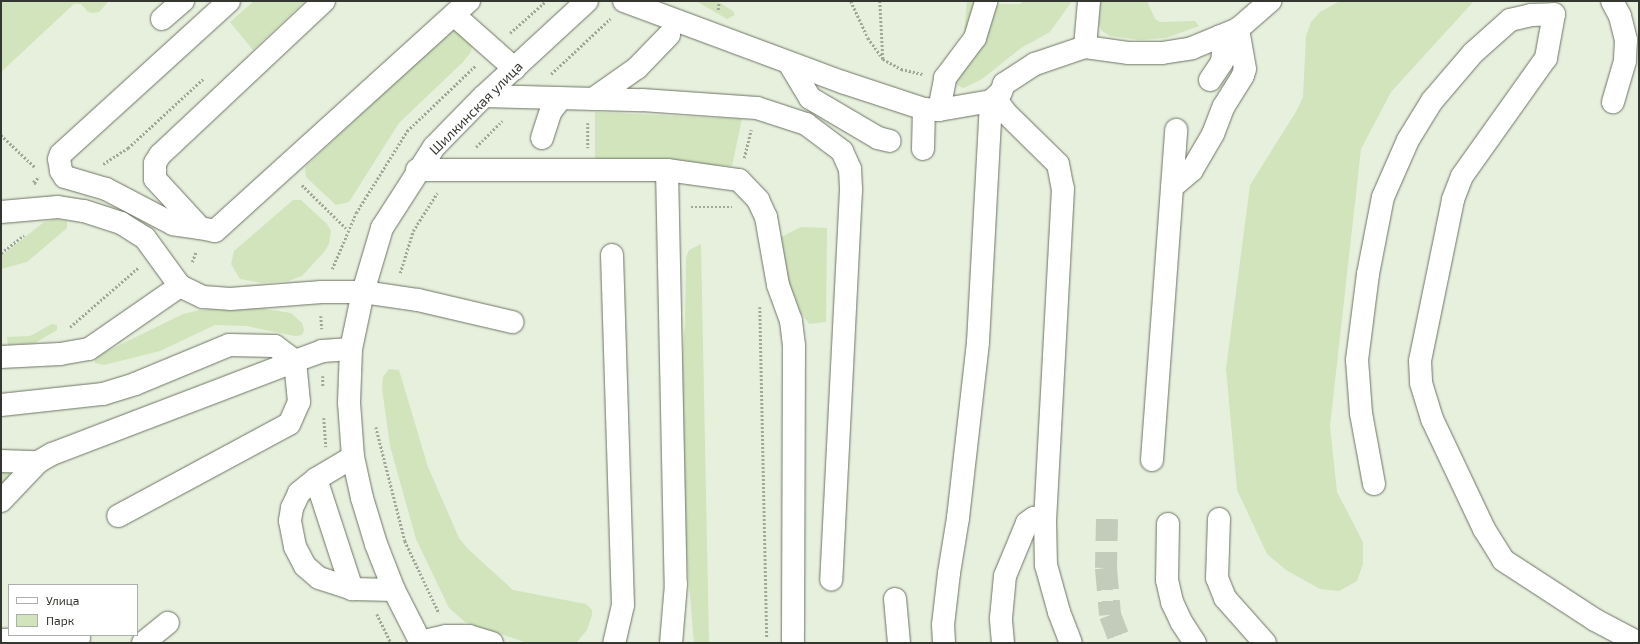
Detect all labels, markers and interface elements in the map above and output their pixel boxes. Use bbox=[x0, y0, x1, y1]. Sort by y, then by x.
street label: Шилкинская улица bbox=[426, 58, 526, 158]
legend bbox=[8, 584, 138, 636]
text: Улица bbox=[46, 593, 79, 607]
text: Парк bbox=[46, 613, 74, 627]

